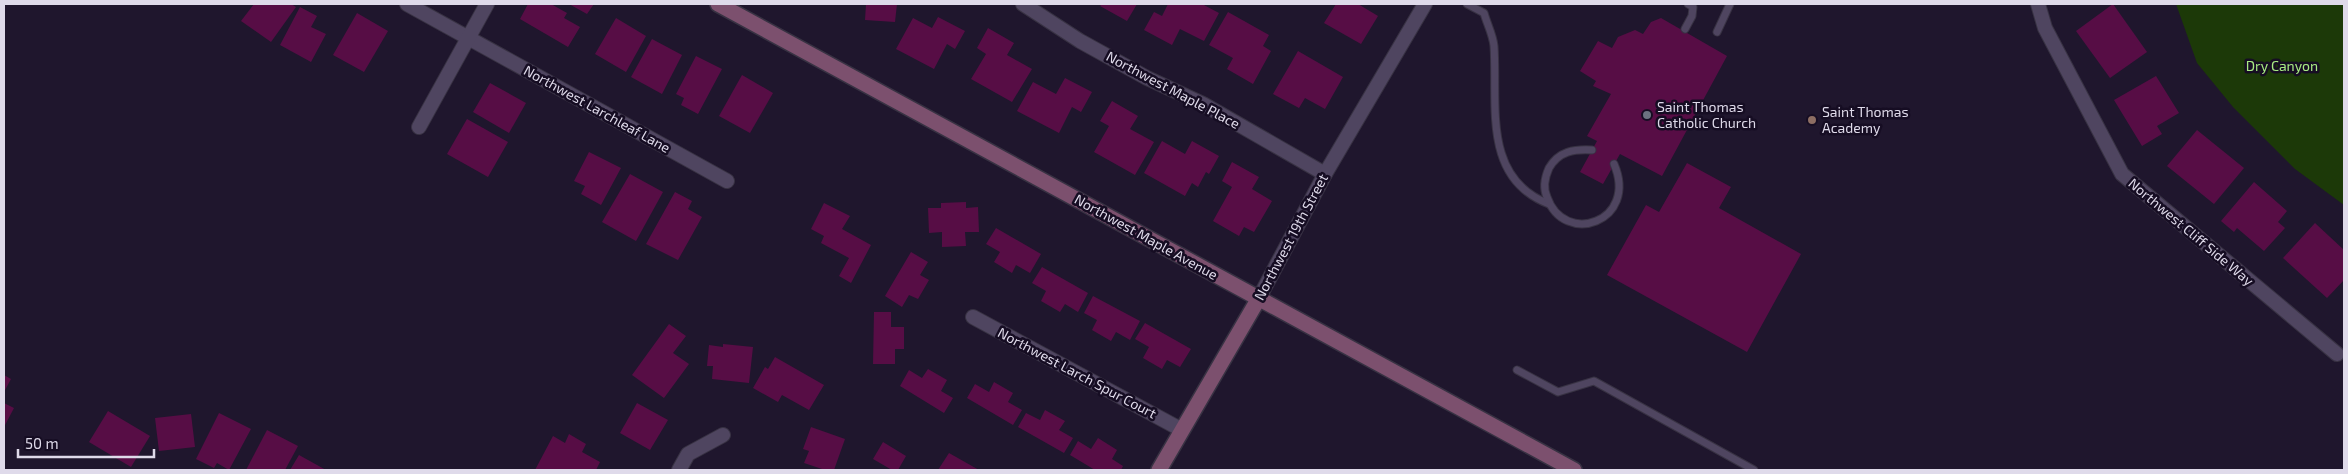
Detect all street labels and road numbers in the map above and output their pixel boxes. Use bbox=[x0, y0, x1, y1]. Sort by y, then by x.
street label: Northwest Maple Place bbox=[1104, 47, 1243, 132]
street label: Northwest Larchleaf Lane bbox=[521, 61, 673, 156]
street label: Northwest 19th Street bbox=[1250, 171, 1331, 303]
street label: Northwest Cliff Side Way bbox=[2125, 174, 2258, 289]
street label: Northwest Maple Avenue bbox=[1072, 190, 1221, 283]
street label: Northwest Larch Spur Court bbox=[995, 323, 1159, 422]

